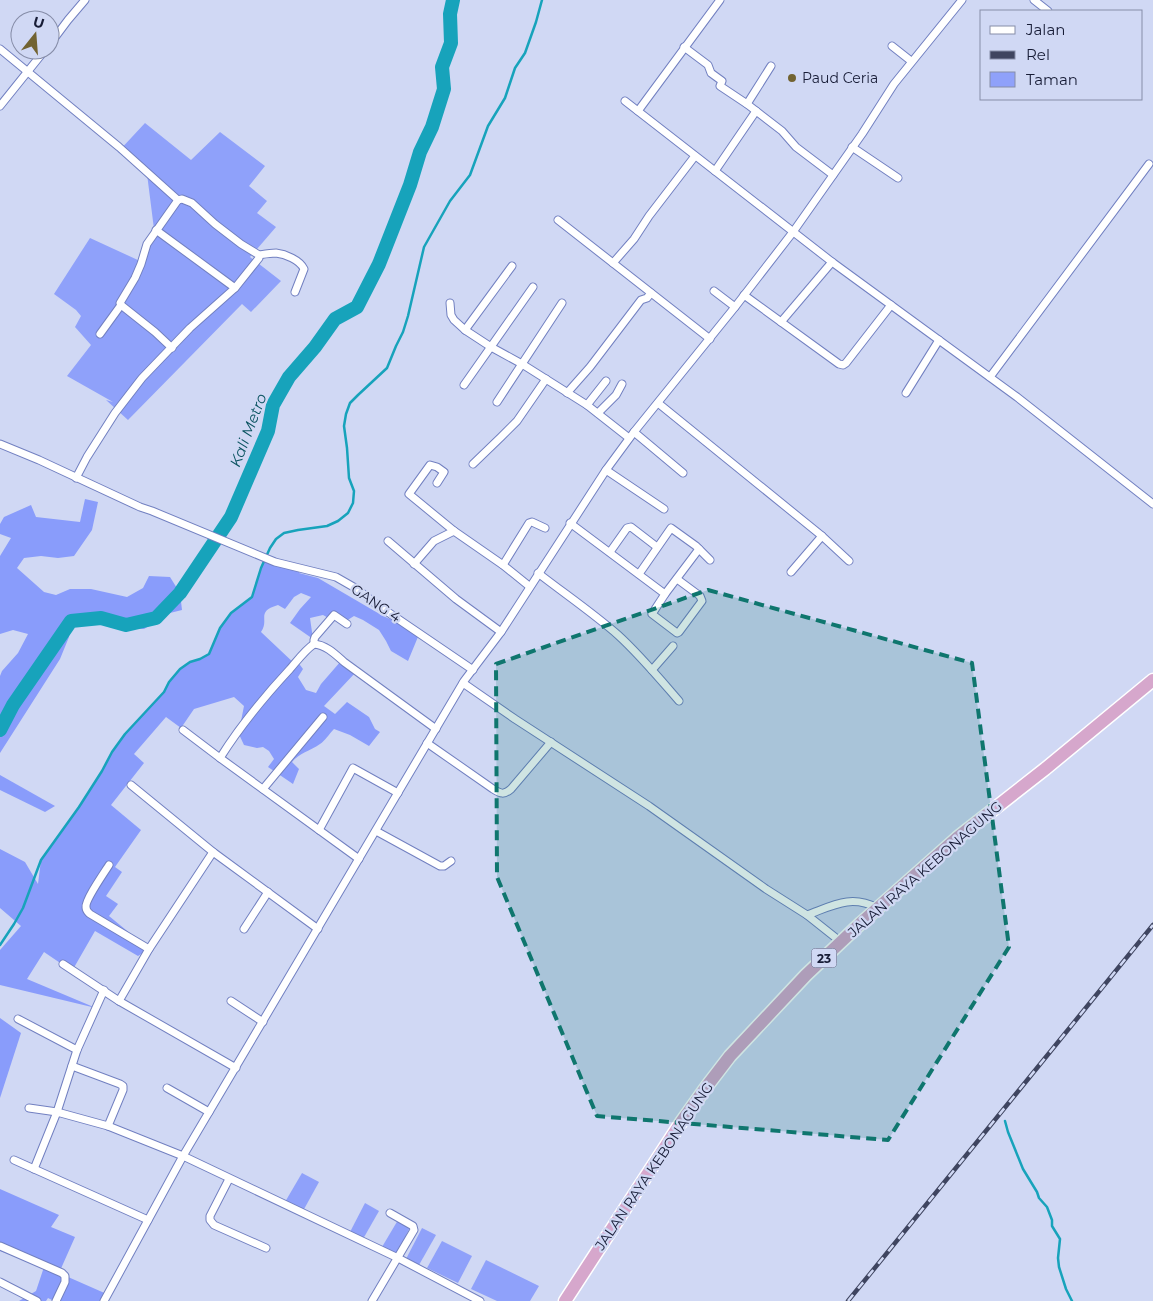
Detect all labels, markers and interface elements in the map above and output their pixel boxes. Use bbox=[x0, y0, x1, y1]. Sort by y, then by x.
north arrow bbox=[10, 10, 60, 60]
legend bbox=[980, 10, 1143, 100]
text: U bbox=[31, 12, 47, 33]
text: Jalan bbox=[1025, 20, 1065, 39]
text: Rel bbox=[1026, 45, 1050, 64]
place label: Paud Ceria bbox=[802, 69, 878, 87]
text: Taman bbox=[1026, 70, 1078, 89]
marker: Paud Ceria bbox=[786, 72, 798, 84]
water label: Kali Metro bbox=[225, 391, 271, 469]
street label: GANG 4 bbox=[348, 580, 405, 627]
street label: JALAN RAYA KEBONAGUNG bbox=[843, 797, 1006, 942]
road number: 23 bbox=[812, 948, 836, 968]
street label: JALAN RAYA KEBONAGUNG bbox=[590, 1079, 717, 1254]

